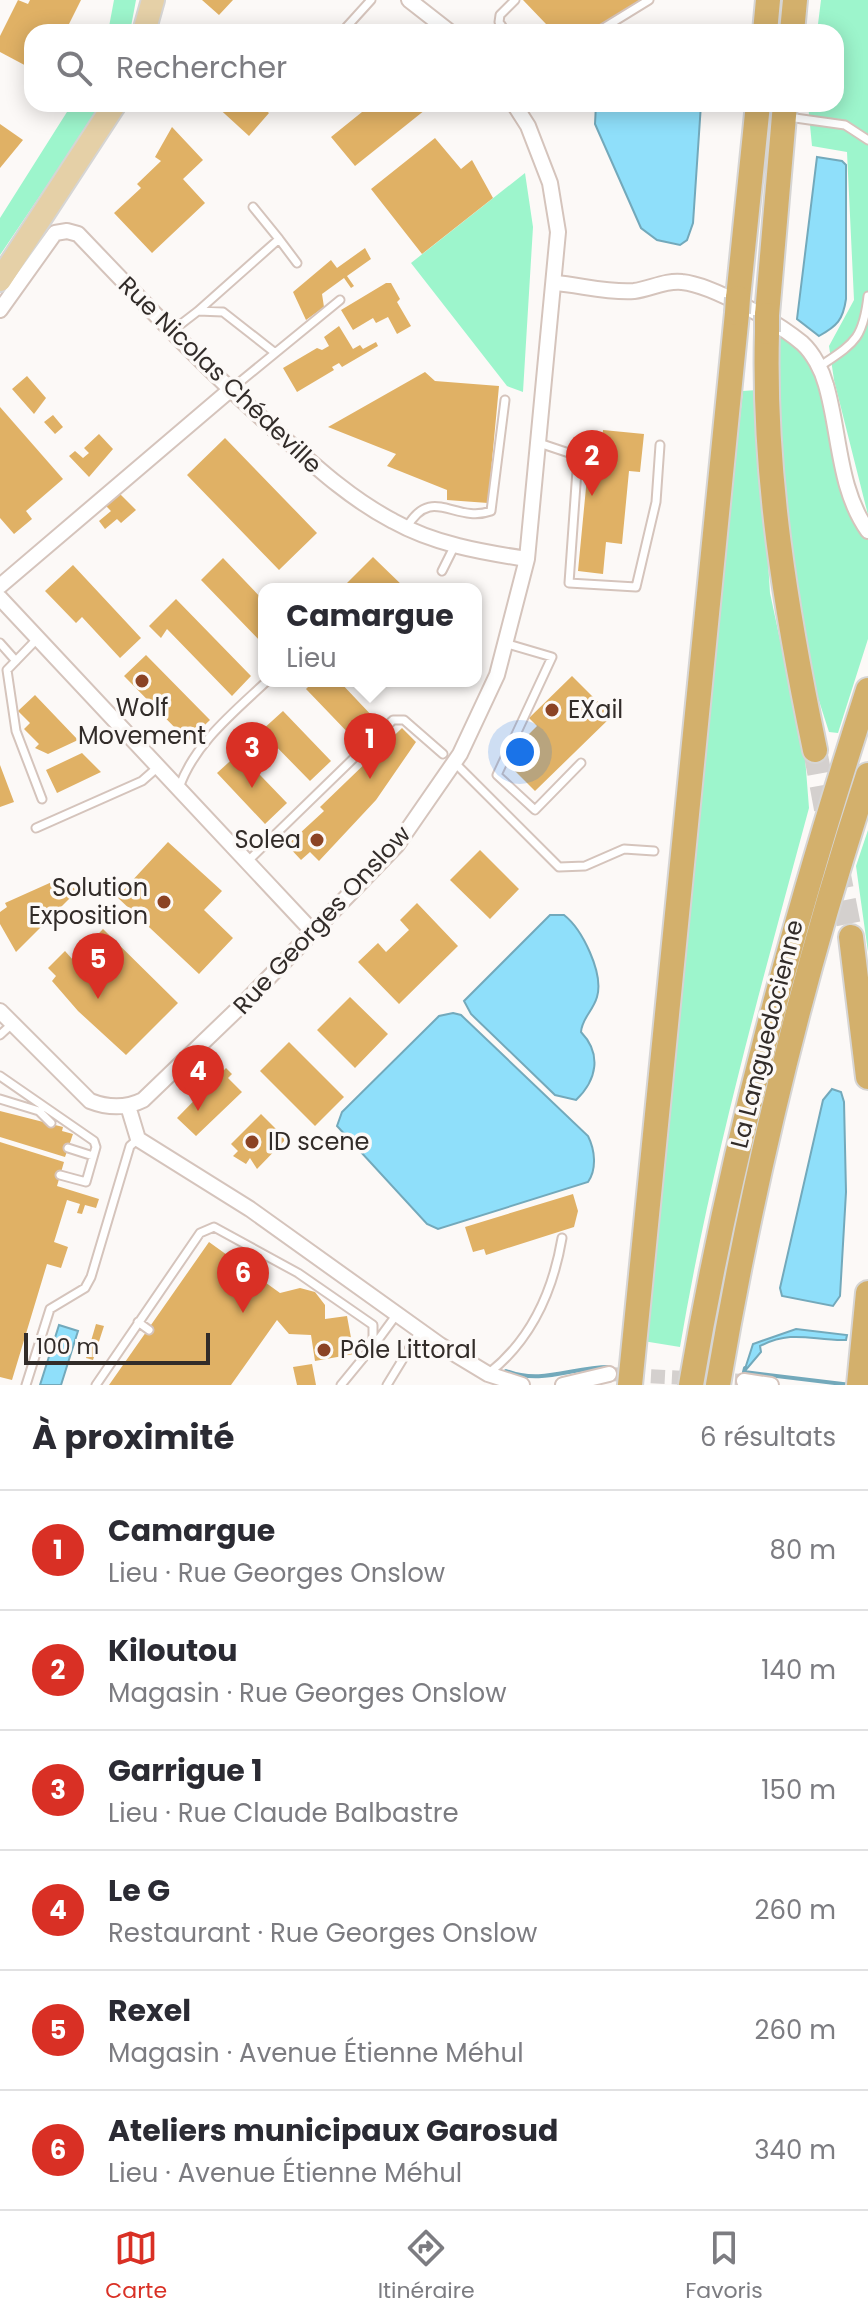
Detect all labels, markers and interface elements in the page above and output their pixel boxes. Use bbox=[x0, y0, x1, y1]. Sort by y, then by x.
search box bbox=[24, 24, 844, 112]
icon: search bbox=[52, 46, 96, 90]
text: Rechercher bbox=[116, 46, 287, 89]
street label: Rue Nicolas Chédeville bbox=[111, 269, 329, 481]
pin: 2 bbox=[566, 430, 618, 496]
popup bbox=[258, 583, 482, 687]
text: Camargue bbox=[286, 594, 454, 637]
text: Lieu bbox=[286, 640, 337, 676]
marker: Wolf Movement bbox=[133, 672, 151, 690]
place label: Wolf Movement bbox=[78, 691, 206, 752]
place label: EXail bbox=[568, 693, 623, 726]
marker: EXail bbox=[543, 701, 561, 719]
pin: 1 bbox=[344, 713, 396, 779]
pin: 3 bbox=[226, 722, 278, 788]
your location bbox=[500, 732, 540, 772]
street label: Rue Georges Onslow bbox=[225, 818, 418, 1021]
place label: Solea bbox=[235, 823, 301, 856]
marker: Solea bbox=[308, 831, 326, 849]
place label: Solution Exposition bbox=[29, 871, 148, 932]
marker: Solution Exposition bbox=[155, 893, 173, 911]
street label: La Languedocienne bbox=[722, 916, 811, 1151]
pin: 5 bbox=[72, 933, 124, 999]
pin: 4 bbox=[172, 1045, 224, 1111]
place label: ID scene bbox=[268, 1125, 370, 1158]
marker: ID scene bbox=[243, 1133, 261, 1151]
pin: 6 bbox=[217, 1247, 269, 1313]
scale bar bbox=[24, 1329, 210, 1365]
text: 100 m bbox=[36, 1331, 99, 1362]
place label: Pôle Littoral bbox=[340, 1333, 477, 1366]
marker: Pôle Littoral bbox=[315, 1341, 333, 1359]
text: À proximité bbox=[32, 1413, 234, 1461]
text: 6 résultats bbox=[700, 1419, 836, 1455]
text: Camargue bbox=[108, 1509, 275, 1552]
text: 1 bbox=[53, 1532, 63, 1568]
text: 80 m bbox=[770, 1532, 836, 1568]
text: Lieu · Rue Georges Onslow bbox=[108, 1555, 445, 1591]
text: Kiloutou bbox=[108, 1629, 237, 1672]
text: 2 bbox=[51, 1652, 65, 1688]
text: 140 m bbox=[761, 1652, 836, 1688]
text: Magasin · Rue Georges Onslow bbox=[108, 1675, 507, 1711]
text: Garrigue 1 bbox=[108, 1749, 262, 1792]
text: 3 bbox=[50, 1772, 66, 1808]
text: 150 m bbox=[761, 1772, 836, 1808]
text: Lieu · Rue Claude Balbastre bbox=[108, 1795, 459, 1831]
text: Le G bbox=[108, 1869, 170, 1912]
text: 4 bbox=[49, 1892, 67, 1928]
text: 260 m bbox=[754, 1892, 836, 1928]
text: Restaurant · Rue Georges Onslow bbox=[108, 1915, 537, 1951]
text: Rexel bbox=[108, 1989, 191, 2032]
text: 5 bbox=[50, 2012, 66, 2048]
text: 260 m bbox=[754, 2012, 836, 2048]
text: Magasin · Avenue Étienne Méhul bbox=[108, 2035, 524, 2071]
text: Ateliers municipaux Garosud bbox=[108, 2109, 558, 2152]
text: 6 bbox=[50, 2132, 66, 2168]
text: 340 m bbox=[754, 2132, 836, 2168]
text: Lieu · Avenue Étienne Méhul bbox=[108, 2155, 462, 2191]
tab: Carte bbox=[105, 2226, 167, 2307]
tab: Itinéraire bbox=[378, 2226, 475, 2307]
tab: Favoris bbox=[685, 2226, 763, 2307]

